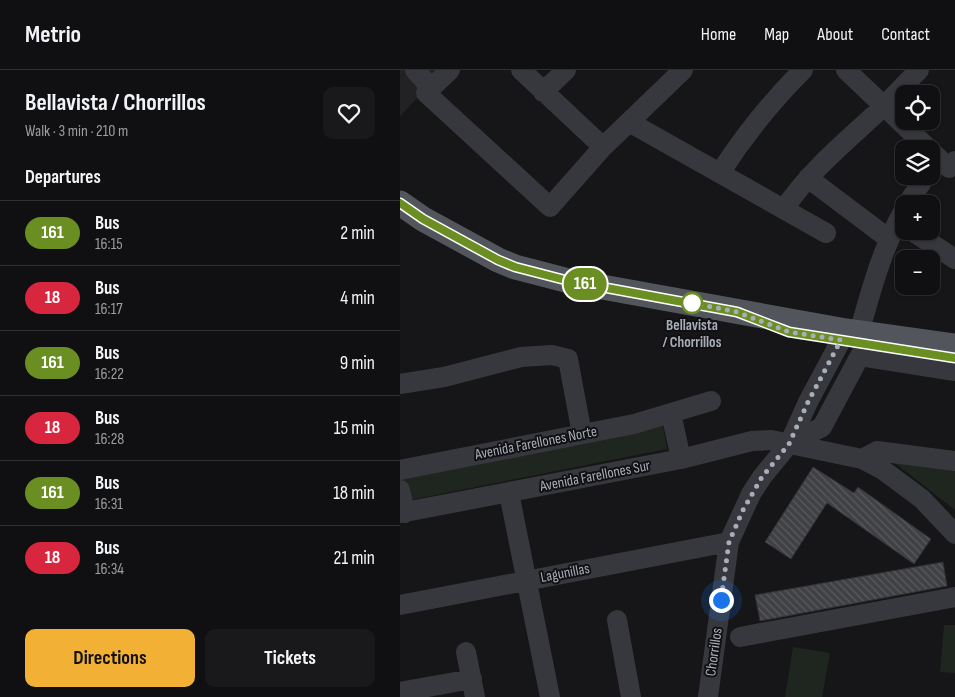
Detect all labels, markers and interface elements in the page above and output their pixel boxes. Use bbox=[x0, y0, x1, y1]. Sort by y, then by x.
text: Metrio bbox=[25, 20, 81, 49]
text: Home bbox=[701, 24, 736, 45]
text: Map bbox=[764, 24, 789, 45]
text: About bbox=[817, 24, 853, 45]
text: Contact bbox=[881, 24, 930, 45]
map controls bbox=[895, 85, 940, 295]
button: locate bbox=[895, 85, 940, 130]
button: heart bbox=[323, 87, 375, 139]
text: Bellavista / Chorrillos bbox=[25, 88, 206, 117]
text: Walk · 3 min · 210 m bbox=[25, 122, 128, 141]
button: layers bbox=[895, 140, 940, 185]
text: Departures bbox=[25, 166, 101, 189]
button: + bbox=[895, 195, 940, 240]
text: Bus bbox=[95, 212, 120, 235]
text: 161 bbox=[41, 222, 64, 243]
text: 2 min bbox=[340, 222, 375, 245]
text: 16:15 bbox=[95, 235, 123, 254]
button: − bbox=[895, 250, 940, 295]
line badge: 161 bbox=[556, 268, 614, 300]
text: 161 bbox=[574, 273, 596, 294]
text: Bus bbox=[95, 277, 120, 300]
text: 18 bbox=[45, 287, 60, 308]
text: 4 min bbox=[340, 287, 375, 310]
marker: Bellavista / Chorrillos bbox=[681, 292, 703, 314]
text: 16:17 bbox=[95, 300, 123, 319]
place label: Bellavista / Chorrillos bbox=[663, 316, 722, 352]
text: Bus bbox=[95, 342, 120, 365]
text: 161 bbox=[41, 352, 64, 373]
text: 9 min bbox=[340, 352, 375, 375]
text: 16:22 bbox=[95, 365, 124, 384]
text: Bus bbox=[95, 407, 120, 430]
text: 18 bbox=[45, 417, 60, 438]
text: 15 min bbox=[334, 417, 375, 440]
street label: Avenida Farellones Norte bbox=[472, 422, 599, 464]
text: 16:28 bbox=[95, 430, 124, 449]
street label: Avenida Farellones Sur bbox=[537, 456, 652, 496]
text: Bus bbox=[95, 472, 120, 495]
text: 161 bbox=[41, 482, 64, 503]
text: 18 min bbox=[333, 482, 375, 505]
text: 16:31 bbox=[95, 495, 123, 514]
text: Bus bbox=[95, 537, 120, 560]
text: 18 bbox=[45, 547, 60, 568]
text: 21 min bbox=[334, 547, 375, 570]
street label: Lagunillas bbox=[539, 559, 591, 587]
text: 16:34 bbox=[95, 560, 124, 579]
your location bbox=[709, 588, 734, 613]
street label: Chorrillos bbox=[701, 627, 727, 677]
button: Directions bbox=[25, 629, 195, 687]
button: Tickets bbox=[205, 629, 375, 687]

